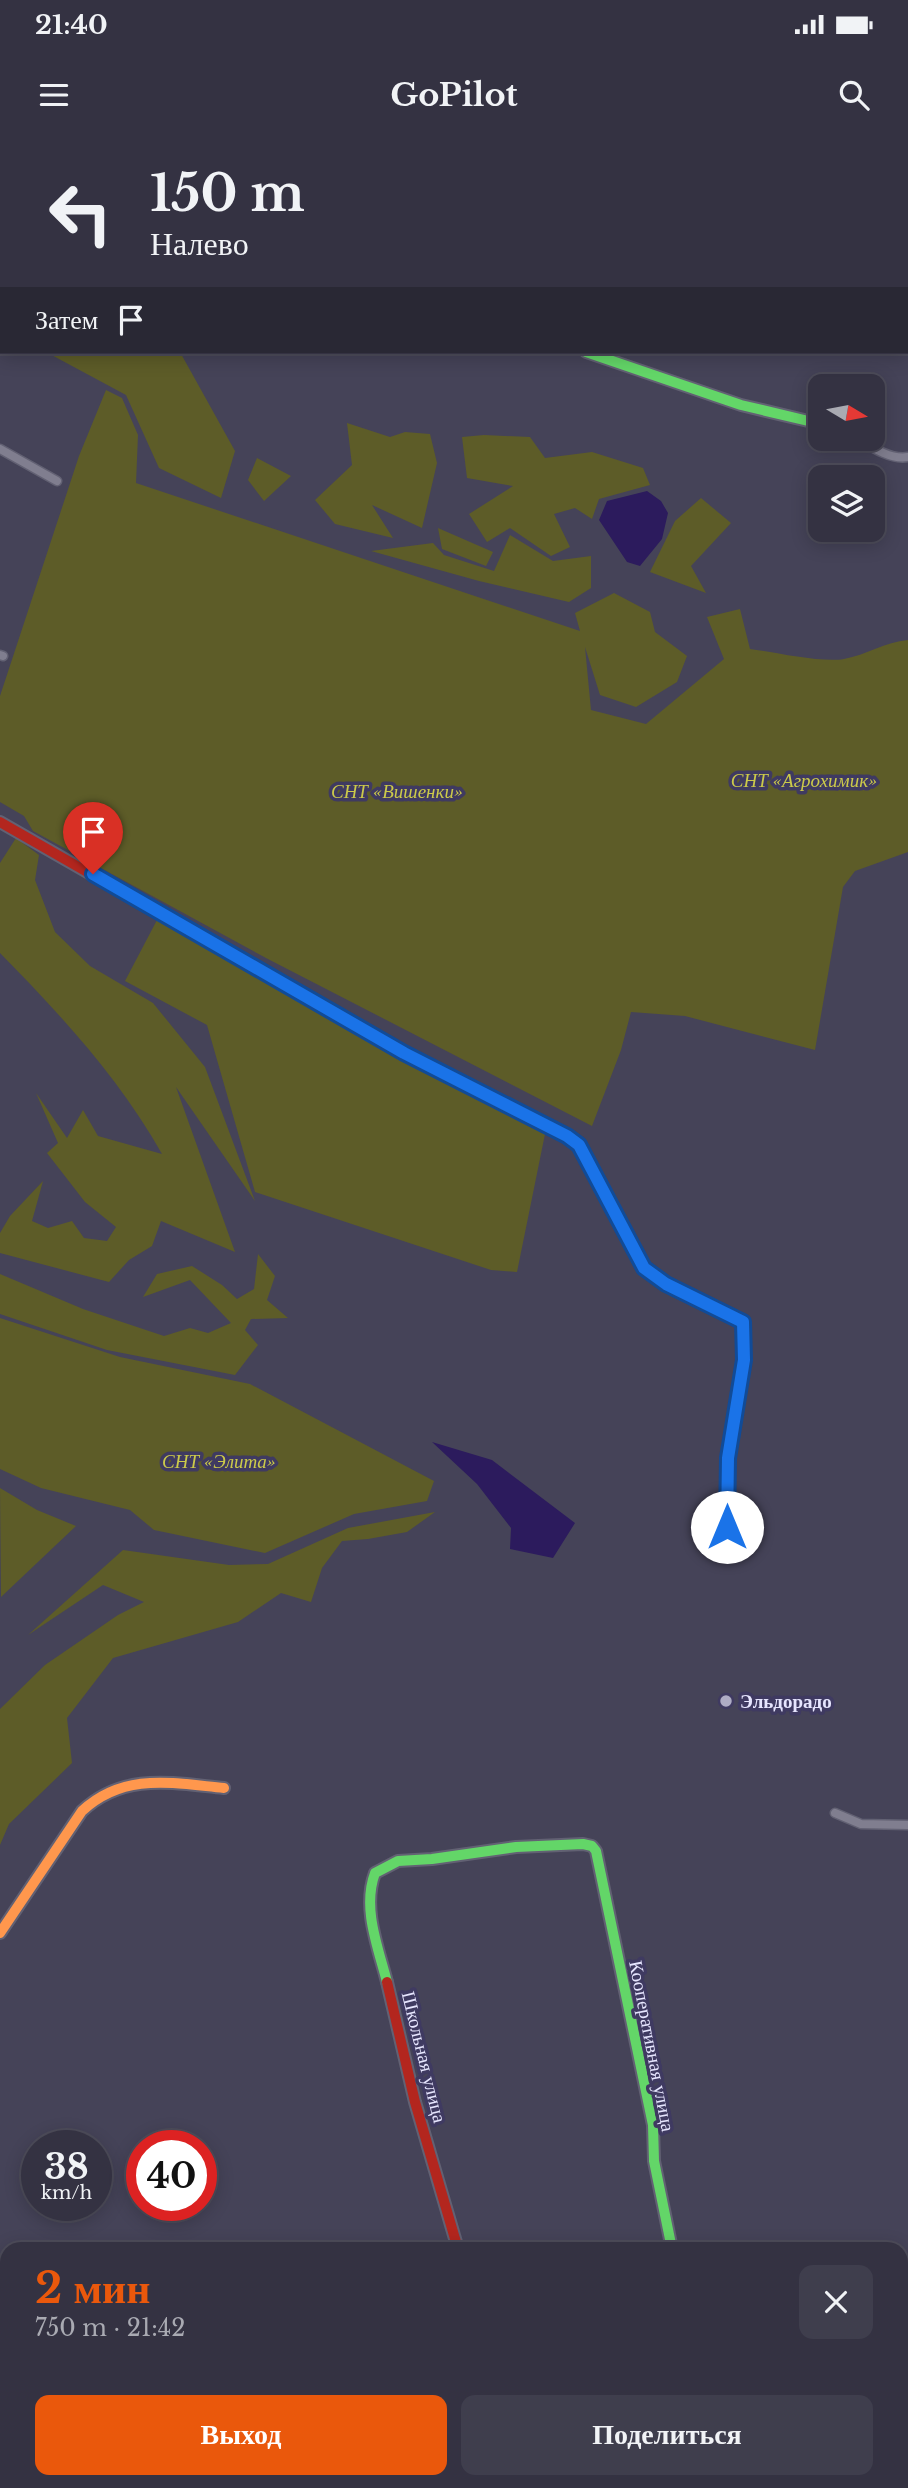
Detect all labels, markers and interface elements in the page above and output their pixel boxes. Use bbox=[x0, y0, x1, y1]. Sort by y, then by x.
text: 21:40 bbox=[35, 9, 108, 41]
text: GoPilot bbox=[390, 75, 518, 115]
icon: menu bbox=[35, 76, 73, 114]
icon: search bbox=[835, 76, 873, 114]
text: 150 m bbox=[150, 163, 305, 224]
icon: left bbox=[35, 168, 126, 259]
text: Налево bbox=[150, 224, 249, 264]
icon: arrive bbox=[112, 301, 150, 339]
text: Затем bbox=[35, 304, 98, 336]
north arrow bbox=[808, 374, 886, 452]
map controls bbox=[808, 374, 885, 542]
button: layers bbox=[808, 465, 885, 542]
park label: СНТ «Агрохимик» bbox=[731, 769, 877, 792]
park label: СНТ «Вишенки» bbox=[331, 780, 463, 803]
pin bbox=[63, 802, 123, 874]
icon: arrive bbox=[74, 813, 112, 851]
park label: СНТ «Элита» bbox=[162, 1450, 276, 1473]
position arrow bbox=[690, 1490, 764, 1564]
place label: Эльдорадо bbox=[740, 1690, 832, 1713]
marker: Эльдорадо bbox=[718, 1693, 734, 1709]
street label: Кооперативная улица bbox=[624, 1958, 680, 2134]
street label: Школьная улица bbox=[397, 1989, 452, 2126]
speed limit sign: 40 bbox=[126, 2130, 217, 2221]
text: 38 bbox=[44, 2145, 89, 2188]
text: km/h bbox=[41, 2182, 92, 2204]
text: 2 мин bbox=[35, 2262, 151, 2314]
button: close bbox=[799, 2265, 873, 2339]
text: 750 m · 21:42 bbox=[35, 2314, 185, 2342]
button: Выход bbox=[35, 2395, 447, 2475]
button: Поделиться bbox=[461, 2395, 873, 2475]

